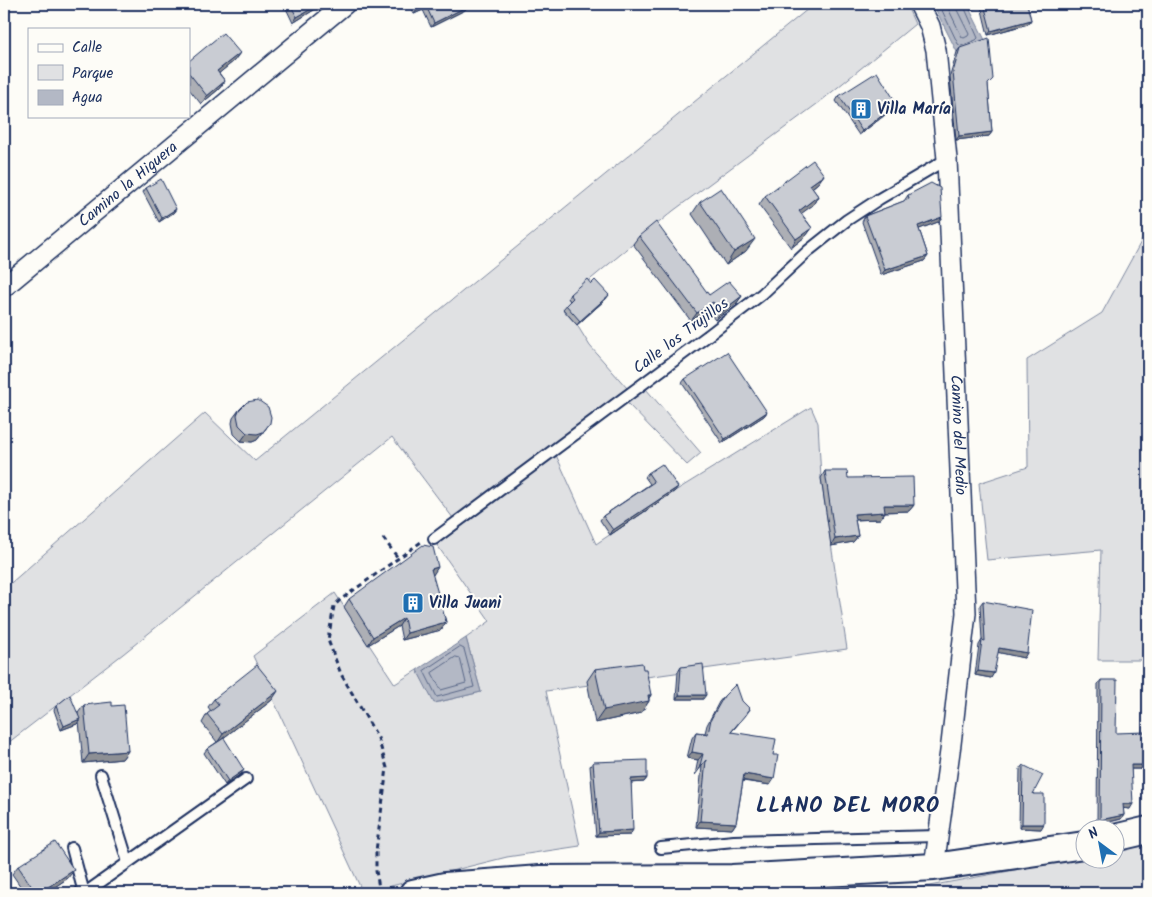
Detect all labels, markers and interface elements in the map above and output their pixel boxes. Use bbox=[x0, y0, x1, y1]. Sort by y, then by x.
legend bbox=[28, 28, 190, 118]
text: Calle bbox=[72, 36, 102, 60]
text: Parque bbox=[72, 62, 113, 86]
text: Agua bbox=[72, 86, 103, 110]
building icon: Villa María bbox=[849, 97, 873, 121]
place label: Villa María bbox=[877, 97, 951, 122]
street label: Camino la Higuera bbox=[72, 135, 183, 233]
street label: Calle los Trujillos bbox=[628, 292, 734, 380]
street label: Camino del Medio bbox=[944, 374, 974, 495]
building icon: Villa Juani bbox=[401, 591, 425, 615]
place label: Villa Juani bbox=[429, 591, 502, 616]
district label: LLANO DEL MORO bbox=[756, 790, 940, 823]
north arrow bbox=[1074, 820, 1124, 870]
text: N bbox=[1084, 822, 1103, 845]

